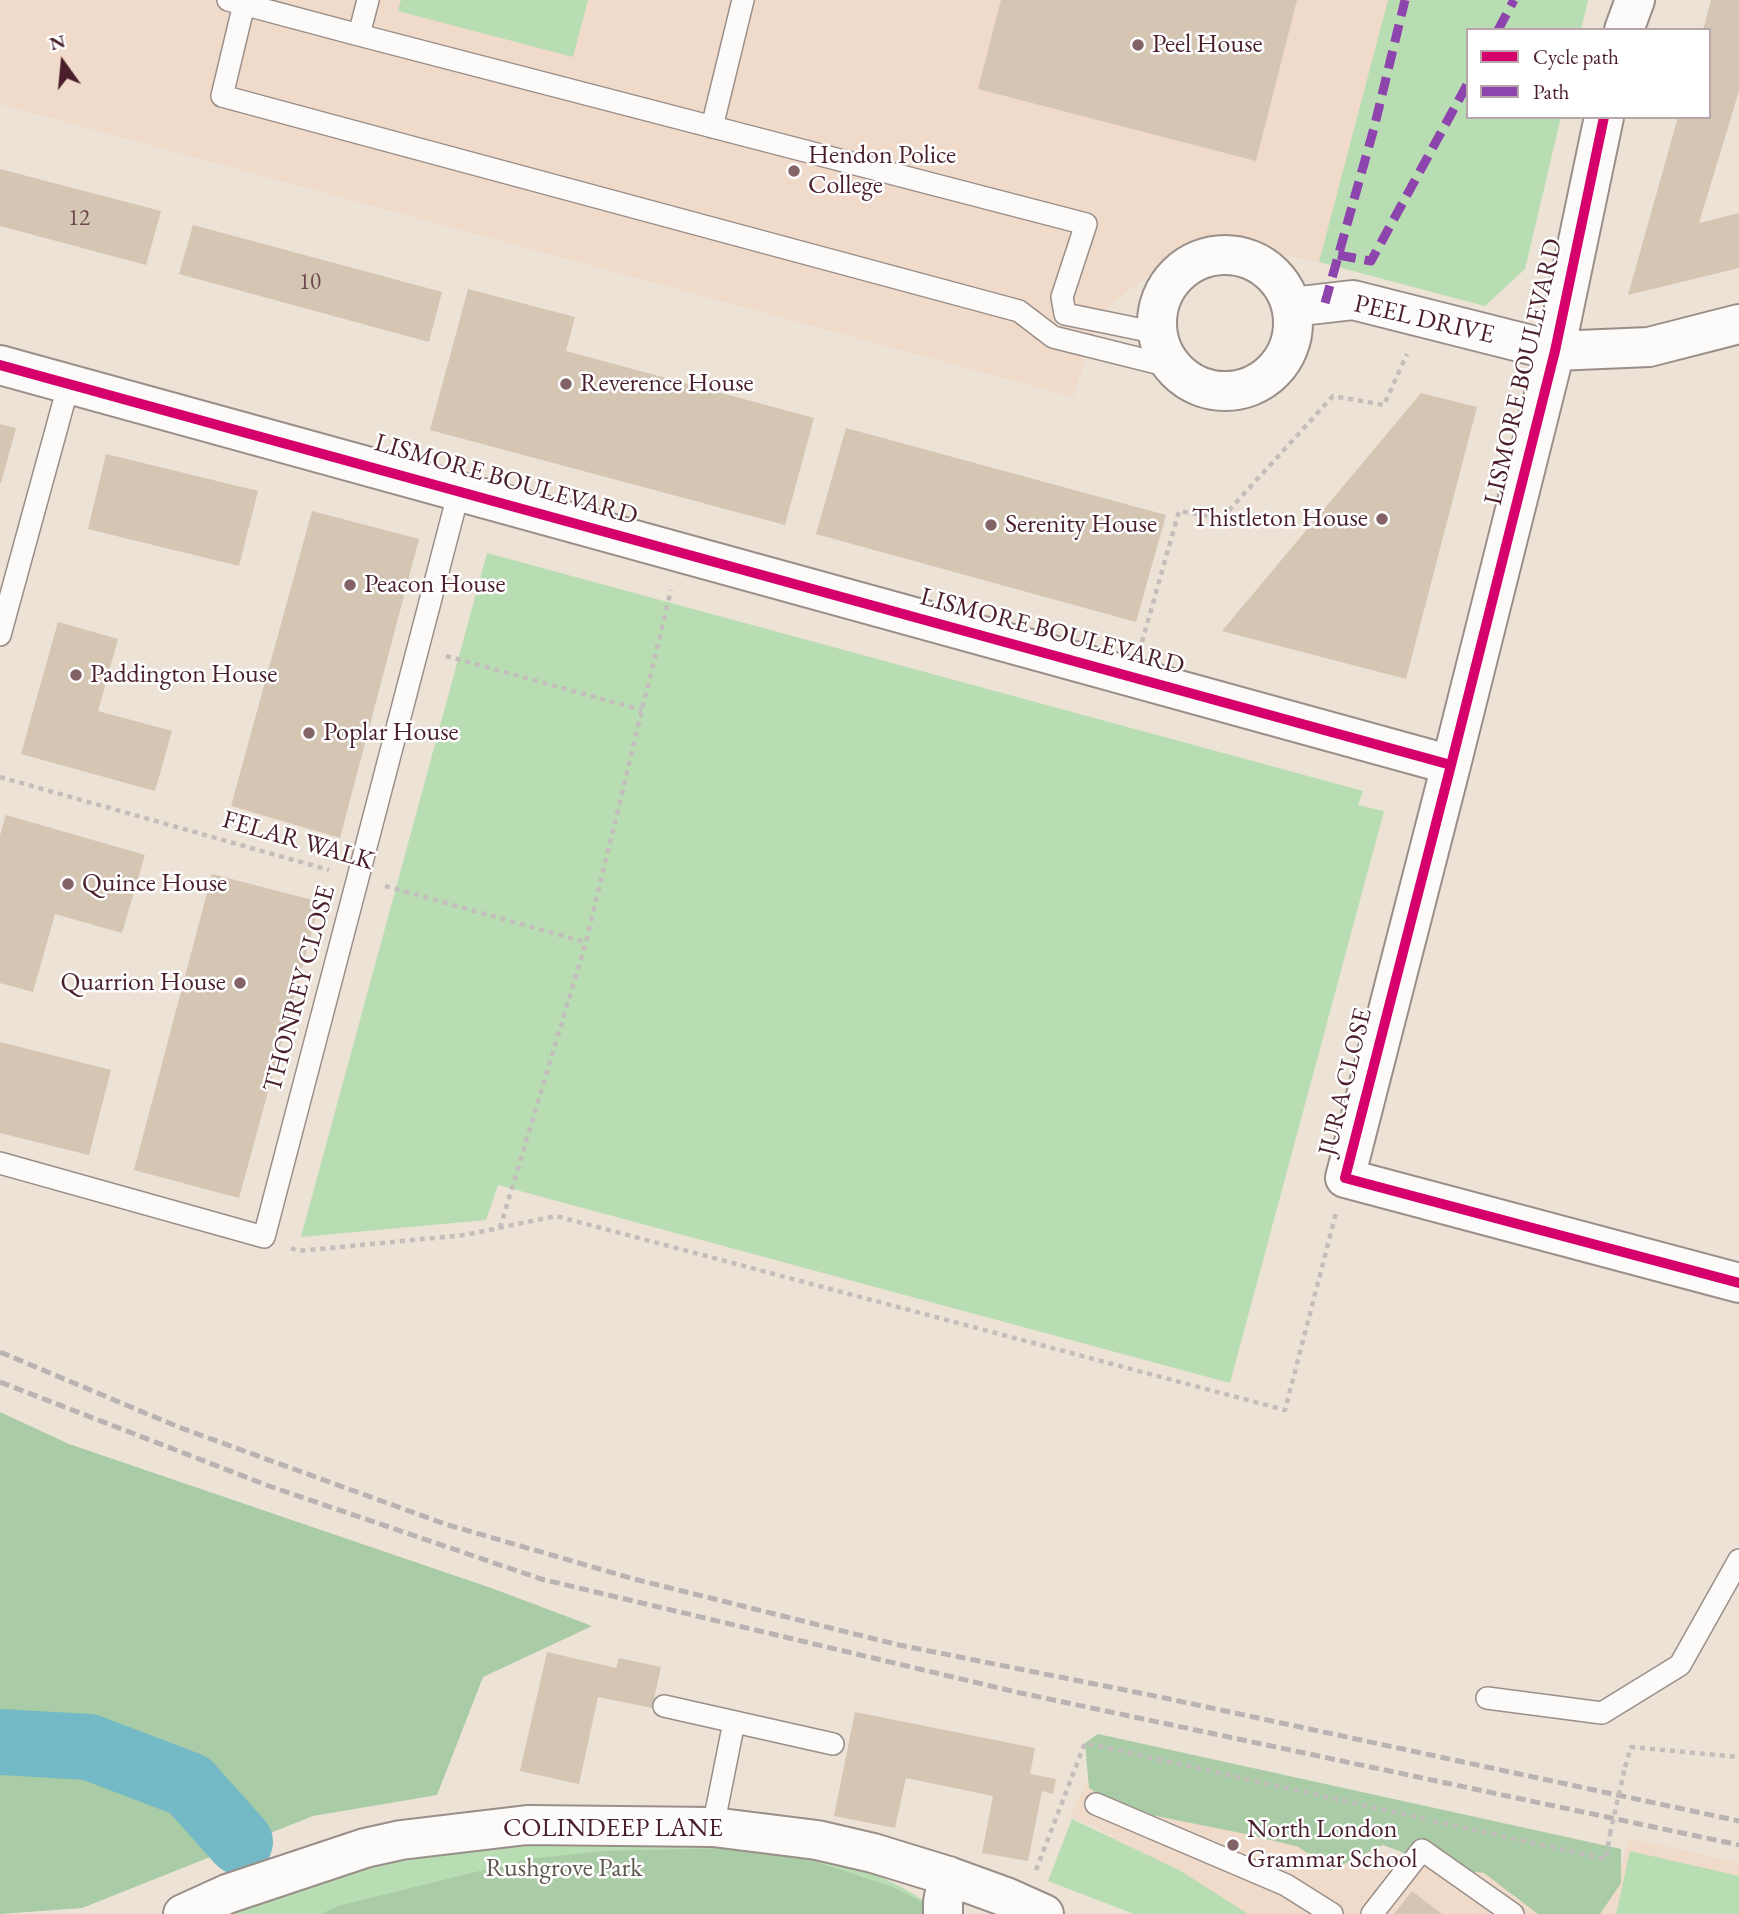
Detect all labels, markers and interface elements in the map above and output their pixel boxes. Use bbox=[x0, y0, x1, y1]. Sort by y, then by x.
north arrow bbox=[28, 28, 98, 98]
text: N bbox=[47, 28, 68, 56]
legend bbox=[1466, 28, 1711, 119]
place label: Peel House bbox=[1152, 29, 1263, 61]
marker: Peel House bbox=[1130, 37, 1146, 53]
text: Cycle path bbox=[1533, 43, 1619, 70]
text: Path bbox=[1533, 78, 1569, 105]
place label: Hendon Police College bbox=[808, 140, 956, 202]
marker: Hendon Police College bbox=[786, 163, 802, 179]
house number: 12 bbox=[68, 205, 90, 233]
street label: LISMORE BOULEVARD bbox=[1478, 236, 1570, 508]
house number: 10 bbox=[299, 269, 321, 297]
street label: PEEL DRIVE bbox=[1351, 289, 1497, 351]
place label: Reverence House bbox=[580, 368, 754, 400]
marker: Reverence House bbox=[558, 376, 574, 392]
street label: LISMORE BOULEVARD bbox=[371, 427, 641, 533]
place label: Thistleton House bbox=[1192, 503, 1368, 535]
place label: Serenity House bbox=[1005, 509, 1157, 541]
marker: Thistleton House bbox=[1374, 511, 1390, 527]
marker: Serenity House bbox=[983, 517, 999, 533]
place label: Peacon House bbox=[364, 569, 506, 601]
marker: Peacon House bbox=[342, 577, 358, 593]
street label: LISMORE BOULEVARD bbox=[917, 582, 1187, 682]
place label: Paddington House bbox=[90, 659, 277, 691]
marker: Paddington House bbox=[68, 667, 84, 683]
place label: Poplar House bbox=[323, 717, 459, 749]
marker: Poplar House bbox=[301, 725, 317, 741]
street label: FELAR WALK bbox=[219, 804, 377, 878]
place label: Quince House bbox=[82, 868, 227, 900]
marker: Quince House bbox=[60, 876, 76, 892]
street label: THONREY CLOSE bbox=[257, 882, 343, 1096]
place label: Quarrion House bbox=[60, 967, 226, 999]
marker: Quarrion House bbox=[232, 975, 248, 991]
street label: JURA CLOSE bbox=[1313, 1005, 1379, 1159]
street label: COLINDEEP LANE bbox=[503, 1813, 723, 1845]
place label: North London Grammar School bbox=[1247, 1814, 1417, 1876]
marker: North London Grammar School bbox=[1225, 1837, 1241, 1853]
park label: Rushgrove Park bbox=[486, 1853, 642, 1885]

